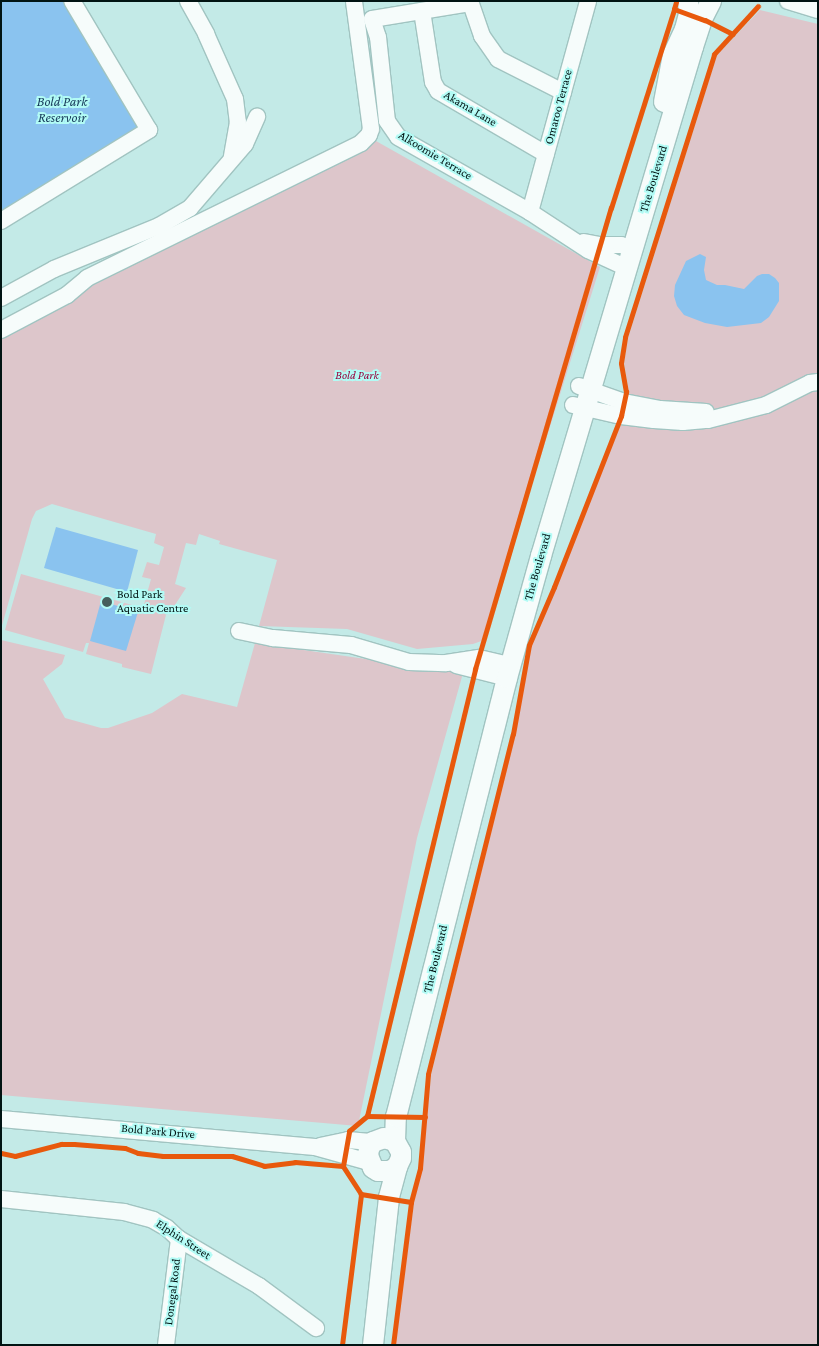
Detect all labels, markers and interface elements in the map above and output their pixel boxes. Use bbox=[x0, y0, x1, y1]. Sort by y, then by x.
street label: Omaroo Terrace bbox=[542, 68, 576, 146]
street label: Akama Lane bbox=[441, 88, 499, 130]
water label: Bold Park Reservoir bbox=[37, 93, 87, 125]
street label: Alkoomie Terrace bbox=[396, 128, 474, 184]
street label: The Boulevard bbox=[637, 144, 671, 214]
park label: Bold Park bbox=[335, 369, 379, 383]
street label: The Boulevard bbox=[522, 532, 554, 602]
place label: Bold Park Aquatic Centre bbox=[117, 588, 188, 616]
marker: Bold Park Aquatic Centre bbox=[101, 596, 113, 608]
street label: The Boulevard bbox=[421, 924, 451, 994]
street label: Bold Park Drive bbox=[121, 1122, 195, 1142]
street label: Elphin Street bbox=[153, 1217, 213, 1263]
street label: Donegal Road bbox=[162, 1258, 184, 1326]

